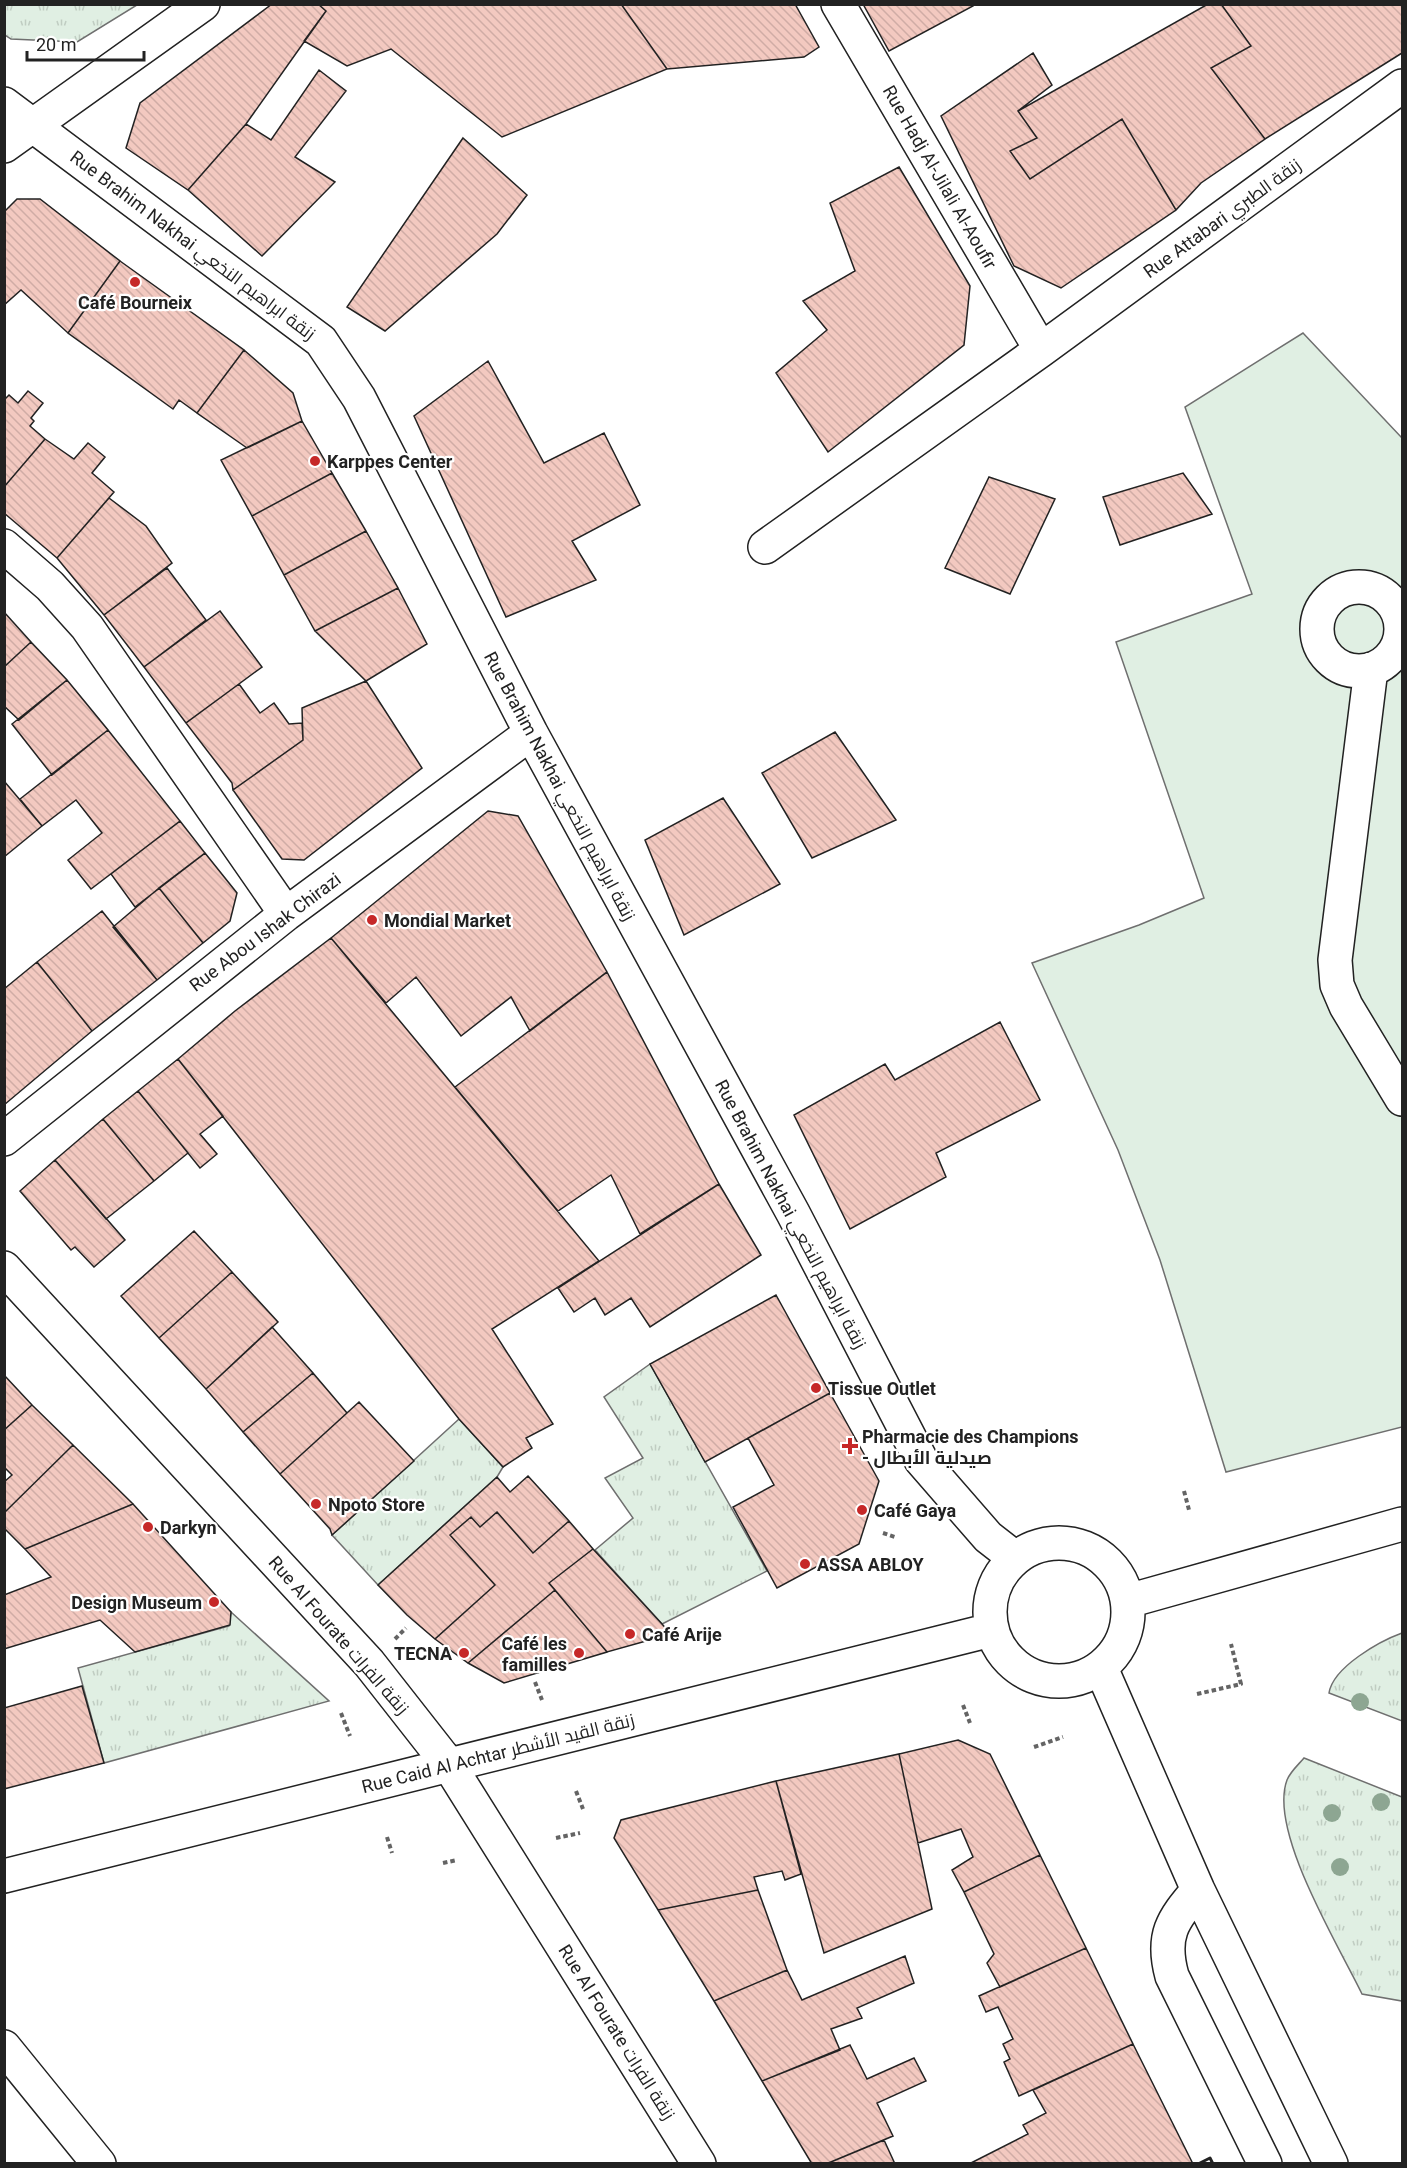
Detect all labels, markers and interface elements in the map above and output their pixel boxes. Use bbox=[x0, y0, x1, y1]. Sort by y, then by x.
scale bar bbox=[27, 24, 144, 62]
text: 20 m bbox=[36, 34, 76, 55]
street label: Rue Hadj Al-Jilali Al-Aoufir bbox=[879, 82, 1001, 272]
street label: Rue Brahim Nakhai زنقة ابراهيم النخعي bbox=[64, 146, 320, 347]
street label: Rue Attabari زنقة الطبري bbox=[1139, 154, 1307, 285]
marker: Café Bourneix bbox=[128, 275, 142, 289]
place label: Café Bourneix bbox=[78, 292, 193, 313]
place label: Karppes Center bbox=[327, 451, 453, 472]
marker: Karppes Center bbox=[308, 454, 322, 468]
street label: Rue Brahim Nakhai زنقة ابراهيم النخعي bbox=[476, 648, 640, 926]
street label: Rue Abou Ishak Chirazi bbox=[185, 868, 345, 996]
place label: Mondial Market bbox=[384, 910, 511, 931]
marker: Mondial Market bbox=[365, 913, 379, 927]
street label: Rue Brahim Nakhai زنقة ابراهيم النخعي bbox=[707, 1076, 871, 1354]
place label: Tissue Outlet bbox=[828, 1378, 936, 1399]
marker: Tissue Outlet bbox=[809, 1381, 823, 1395]
place label: Pharmacie des Champions - صيدلية الأبطال bbox=[862, 1426, 1079, 1469]
marker: Pharmacie des Champions - صيدلية الأبطال bbox=[843, 1439, 857, 1453]
place label: Npoto Store bbox=[328, 1494, 425, 1515]
marker: Npoto Store bbox=[309, 1497, 323, 1511]
place label: Café Gaya bbox=[874, 1500, 957, 1521]
marker: Café Gaya bbox=[855, 1503, 869, 1517]
place label: Darkyn bbox=[160, 1517, 217, 1538]
marker: Darkyn bbox=[141, 1520, 155, 1534]
street label: Rue Al Fourate زنقة الفرات bbox=[264, 1552, 413, 1719]
place label: ASSA ABLOY bbox=[817, 1554, 925, 1575]
marker: ASSA ABLOY bbox=[798, 1557, 812, 1571]
place label: Design Museum bbox=[71, 1592, 202, 1613]
marker: Design Museum bbox=[207, 1595, 221, 1609]
place label: Café Arije bbox=[642, 1624, 722, 1645]
marker: Café Arije bbox=[623, 1627, 637, 1641]
place label: Café les familles bbox=[501, 1633, 567, 1675]
place label: TECNA bbox=[394, 1643, 453, 1664]
marker: TECNA bbox=[457, 1646, 471, 1660]
marker: Café les familles bbox=[572, 1646, 586, 1660]
street label: Rue Caid Al Achtar زنقة القيد الأشطر bbox=[360, 1709, 637, 1798]
street label: Rue Al Fourate زنقة الفرات bbox=[554, 1940, 680, 2124]

